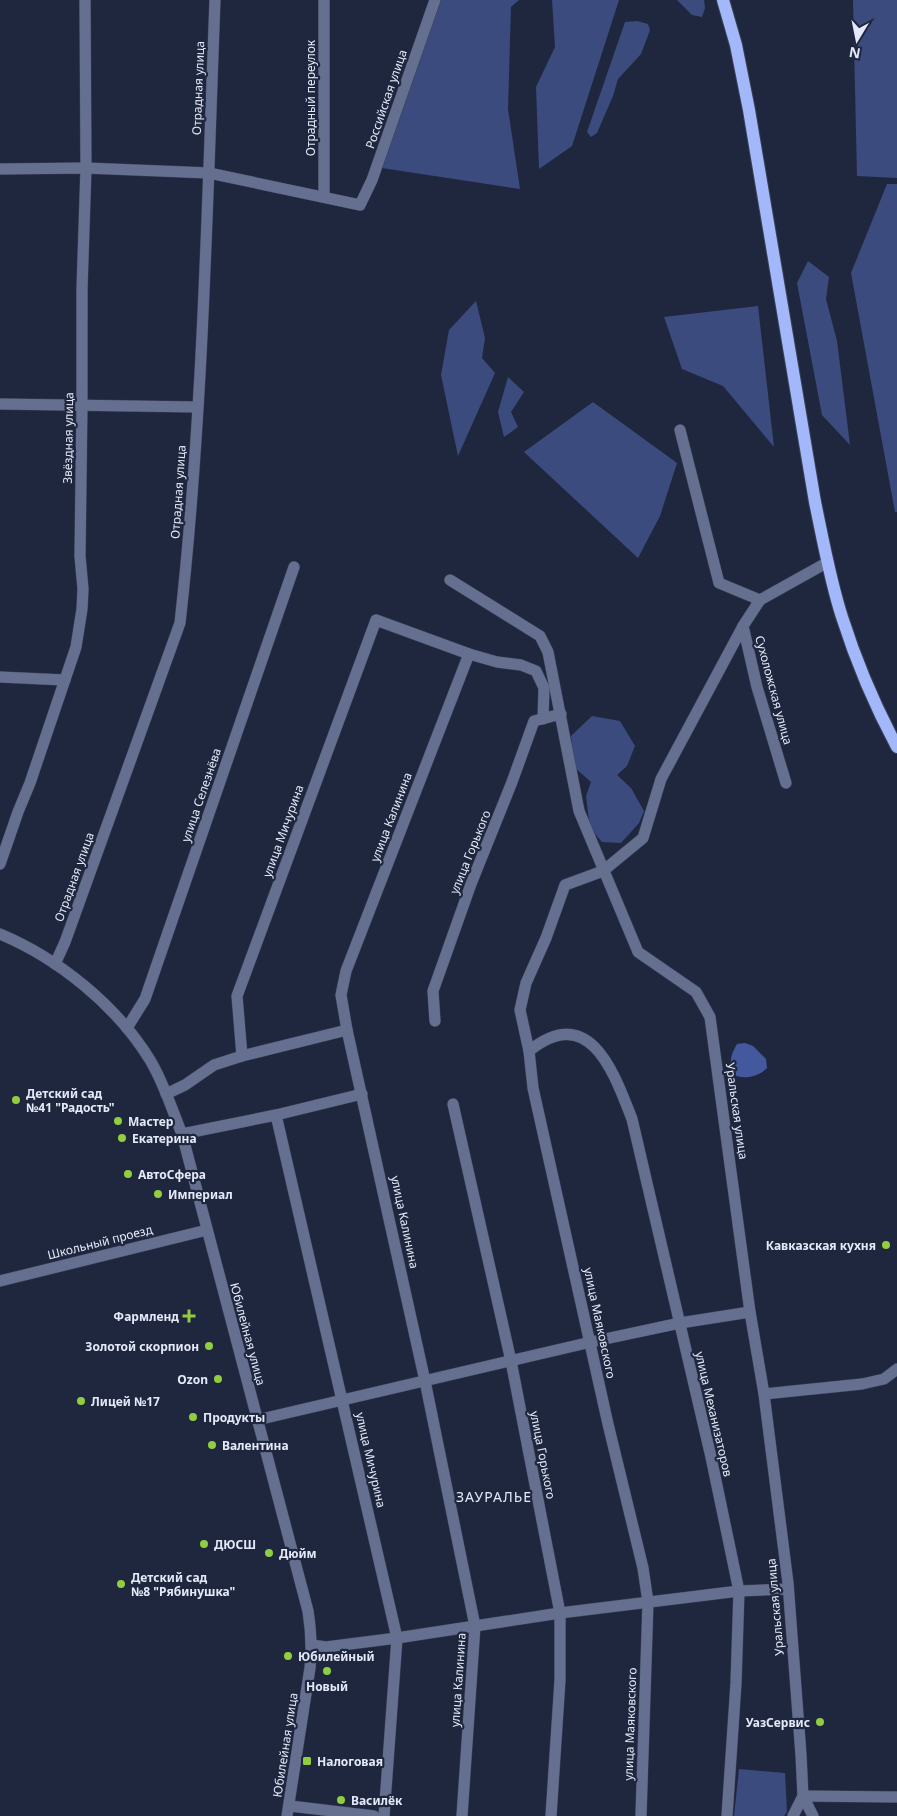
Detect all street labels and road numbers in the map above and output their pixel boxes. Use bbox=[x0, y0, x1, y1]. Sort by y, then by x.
street label: Отрадный переулок bbox=[302, 39, 319, 156]
street label: Отрадная улица bbox=[188, 41, 208, 135]
street label: Российская улица bbox=[361, 47, 411, 151]
street label: Звёздная улица bbox=[59, 392, 77, 484]
street label: Отрадная улица bbox=[166, 444, 190, 540]
street label: Сухоложская улица bbox=[751, 634, 797, 746]
street label: улица Селезнёва bbox=[177, 746, 225, 844]
street label: улица Калинина bbox=[366, 770, 416, 864]
street label: улица Мичурина bbox=[258, 782, 308, 880]
street label: улица Горького bbox=[445, 807, 495, 897]
street label: Отрадная улица bbox=[50, 830, 98, 924]
street label: Уральская улица bbox=[722, 1061, 752, 1161]
street label: улица Калинина bbox=[387, 1174, 423, 1270]
street label: Школьный проезд bbox=[46, 1221, 155, 1263]
street label: улица Маяковского bbox=[580, 1266, 620, 1380]
street label: Юбилейная улица bbox=[226, 1281, 270, 1387]
street label: улица Механизаторов bbox=[691, 1350, 737, 1478]
street label: улица Горького bbox=[526, 1410, 560, 1500]
street label: улица Мичурина bbox=[352, 1411, 390, 1509]
street label: Уральская улица bbox=[762, 1558, 788, 1656]
street label: улица Калинина bbox=[446, 1632, 470, 1728]
street label: улица Маяковского bbox=[620, 1667, 640, 1781]
street label: Юбилейная улица bbox=[268, 1691, 302, 1799]

